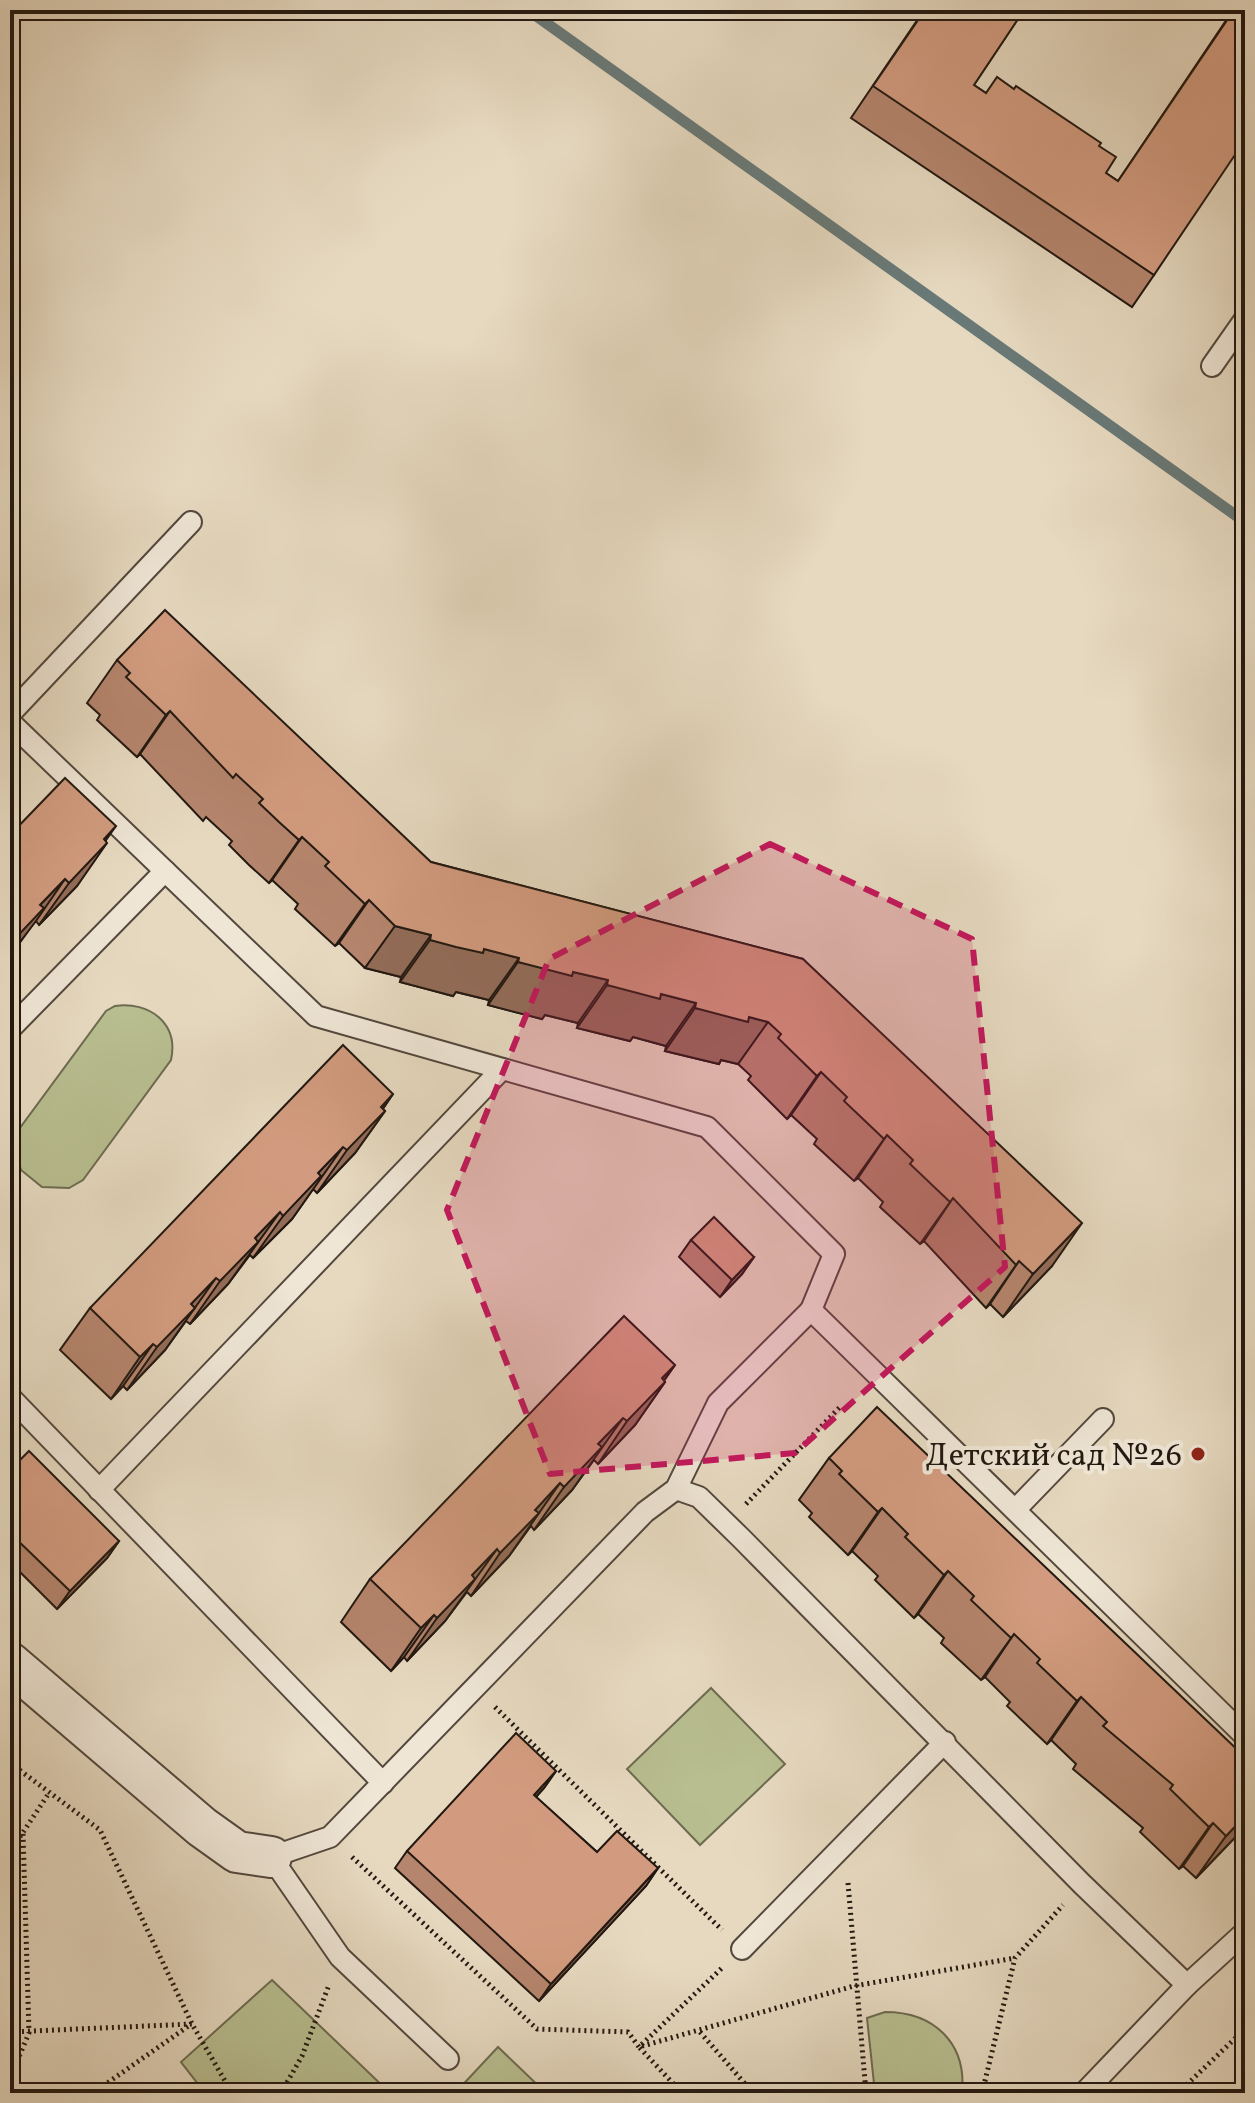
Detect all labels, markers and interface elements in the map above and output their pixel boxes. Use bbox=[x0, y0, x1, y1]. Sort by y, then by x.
place label: Детский сад №26 bbox=[926, 1435, 1182, 1479]
marker: Детский сад №26 bbox=[1189, 1445, 1207, 1463]

